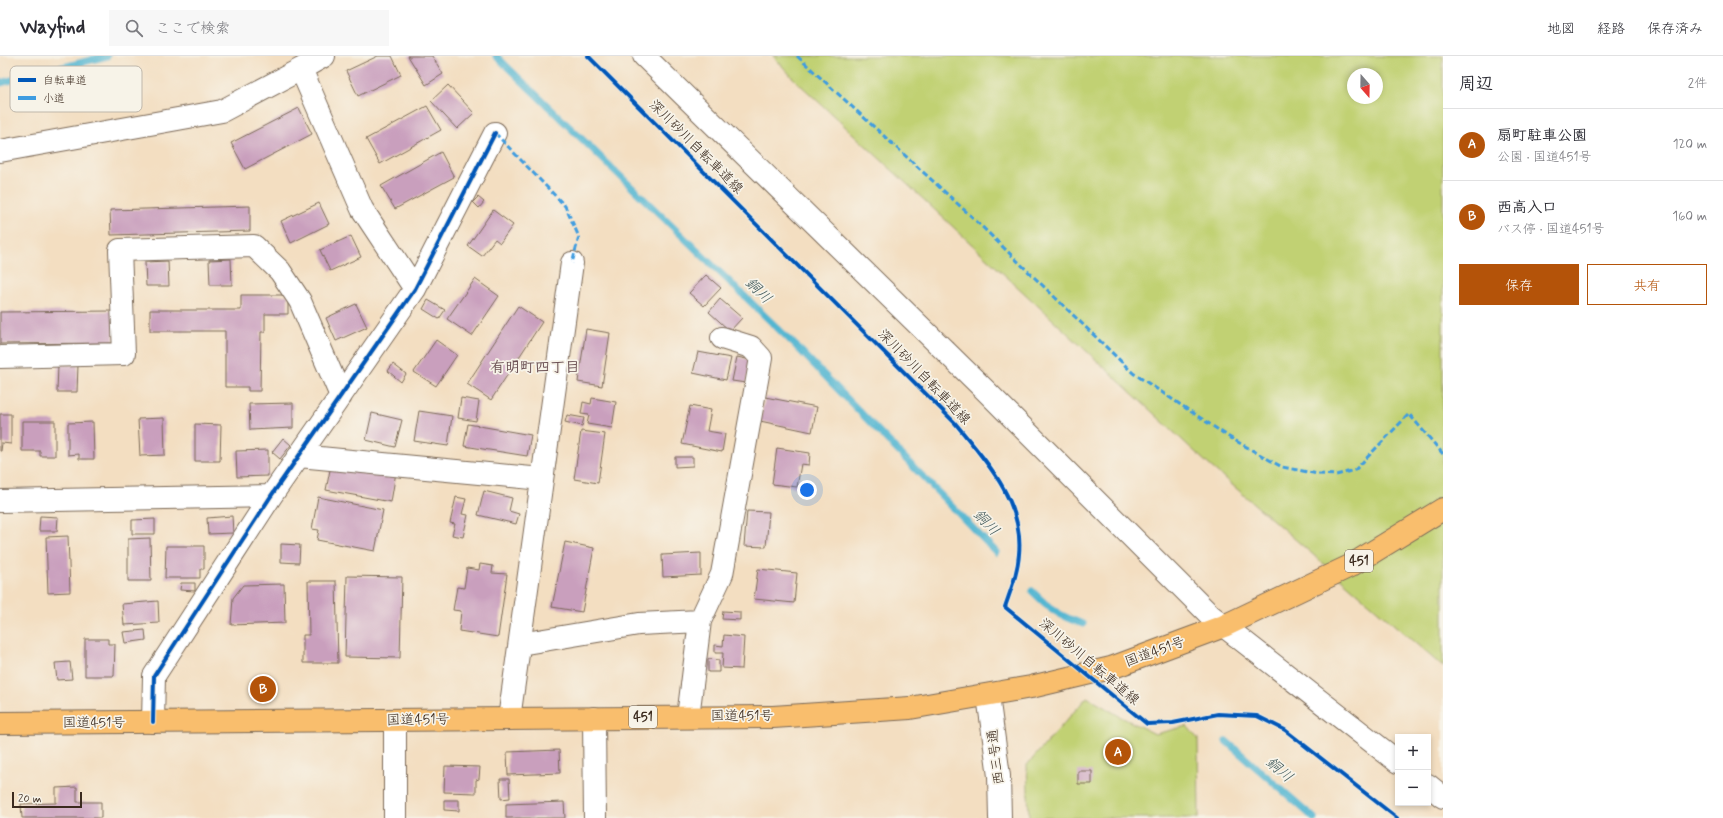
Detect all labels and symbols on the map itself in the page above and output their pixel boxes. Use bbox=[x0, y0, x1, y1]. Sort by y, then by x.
legend bbox=[10, 66, 142, 112]
north arrow bbox=[1347, 68, 1383, 104]
text: 自転車道 bbox=[43, 74, 87, 88]
text: 小道 bbox=[43, 92, 65, 106]
street label: 深川砂川自転車道線 bbox=[645, 96, 747, 198]
water label: 銅川 bbox=[740, 273, 776, 309]
street label: 深川砂川自転車道線 bbox=[874, 325, 974, 429]
district label: 有明町四丁目 bbox=[490, 358, 580, 378]
your location bbox=[797, 480, 817, 500]
water label: 銅川 bbox=[968, 505, 1004, 541]
road number: 451 bbox=[1345, 550, 1373, 572]
street label: 深川砂川自転車道線 bbox=[1035, 615, 1143, 709]
street label: 国道451号 bbox=[1122, 633, 1188, 671]
pin: B bbox=[250, 674, 276, 704]
road number: 451 bbox=[629, 706, 657, 728]
street label: 国道451号 bbox=[710, 707, 774, 725]
street label: 国道451号 bbox=[386, 710, 450, 730]
street label: 国道451号 bbox=[62, 714, 126, 732]
street label: 西三号通 bbox=[984, 728, 1008, 786]
pin: A bbox=[1105, 737, 1131, 767]
water label: 銅川 bbox=[1261, 753, 1297, 787]
scale bar bbox=[12, 790, 82, 809]

